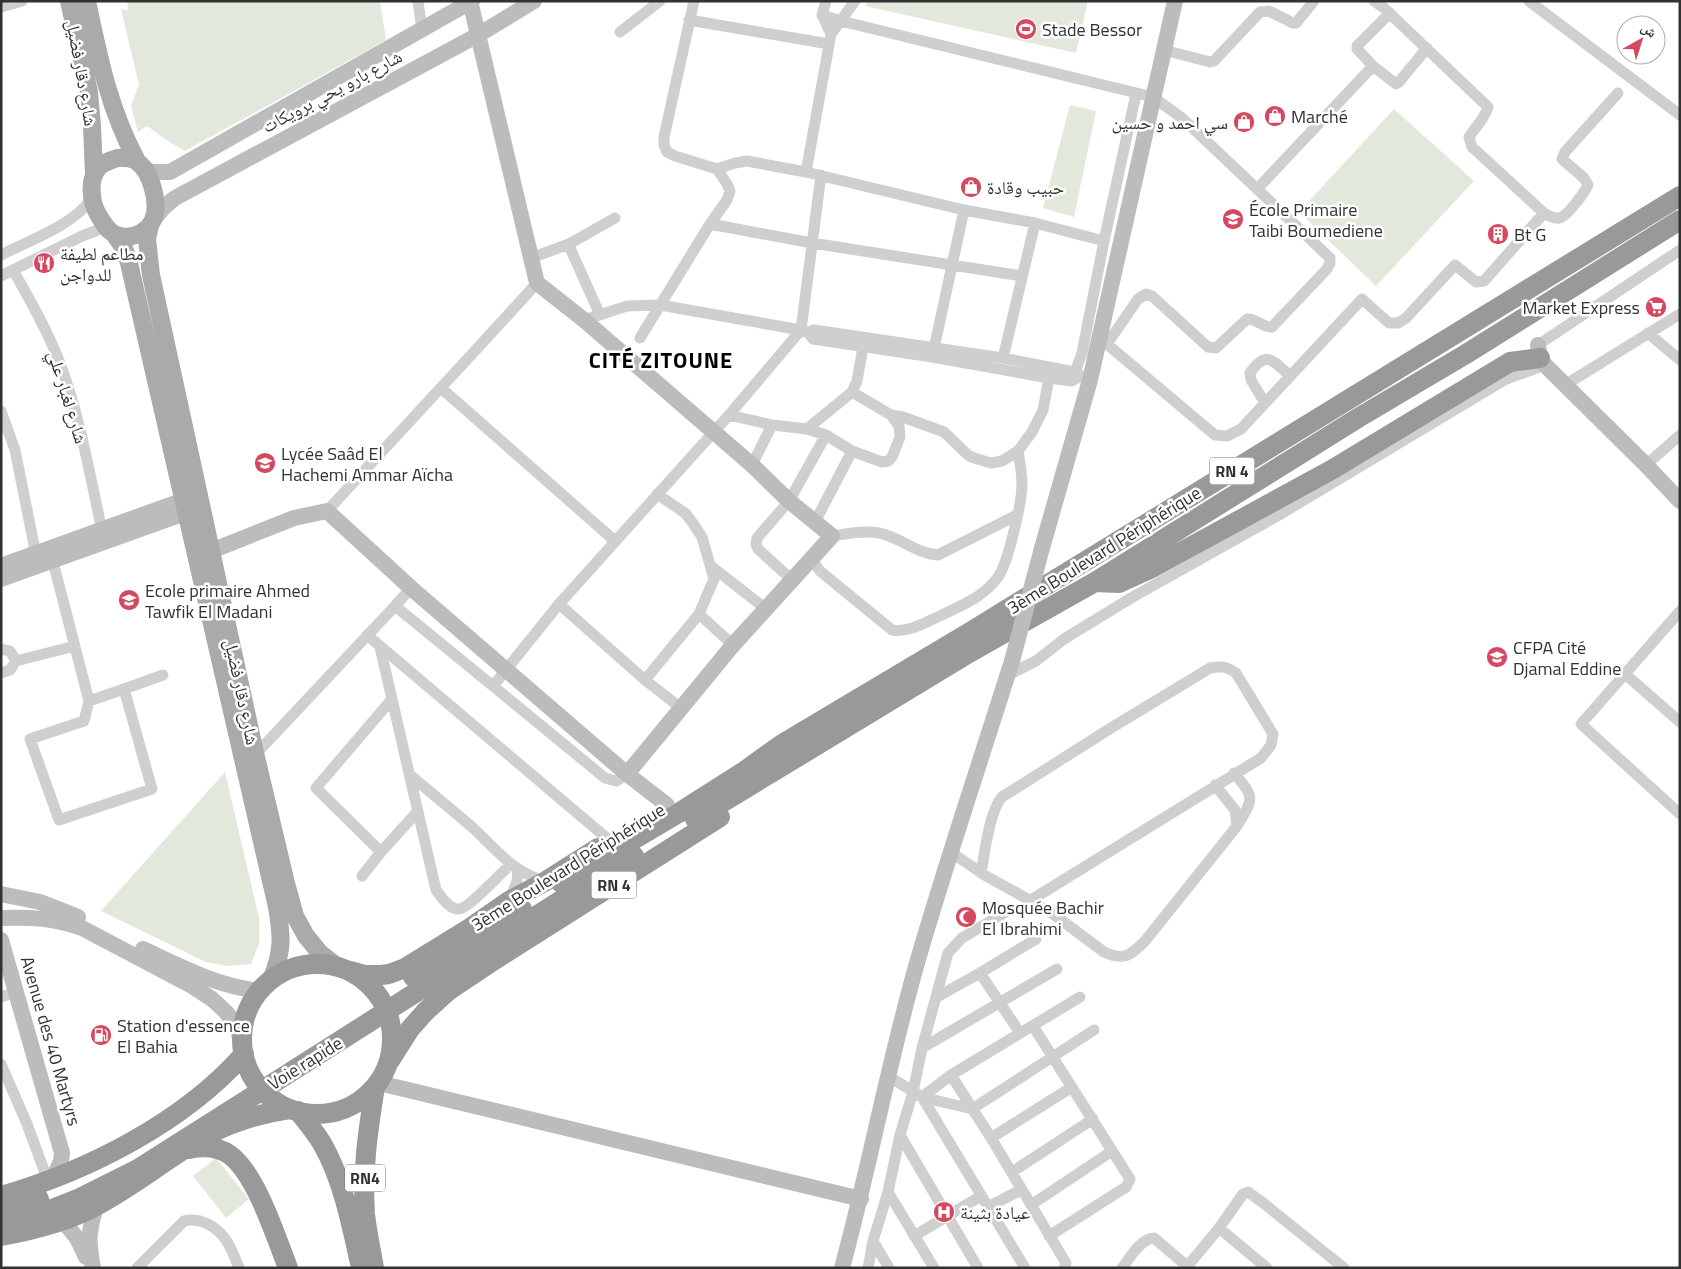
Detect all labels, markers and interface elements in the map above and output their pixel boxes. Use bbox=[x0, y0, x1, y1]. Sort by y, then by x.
north arrow bbox=[1616, 15, 1666, 65]
place label: Stade Bessor bbox=[1042, 16, 1142, 43]
sports icon: Stade Bessor bbox=[1014, 17, 1038, 41]
text: ش bbox=[1637, 17, 1662, 42]
street label: شارع دقار فضيل bbox=[59, 18, 105, 128]
street label: شارع بارو يحي برويكات bbox=[257, 43, 408, 141]
place label: Marché bbox=[1291, 103, 1348, 130]
shop icon: Marché bbox=[1263, 104, 1287, 128]
place label: سي احمد و حسين bbox=[1111, 109, 1228, 137]
shop icon: سي احمد و حسين bbox=[1232, 110, 1256, 134]
place label: حبيب وقادة bbox=[987, 174, 1064, 201]
shop icon: حبيب وقادة bbox=[959, 175, 983, 199]
place label: École Primaire Taibi Boumediene bbox=[1249, 196, 1383, 244]
school or university icon: École Primaire Taibi Boumediene bbox=[1221, 207, 1245, 231]
place label: Bt G bbox=[1514, 221, 1546, 248]
building icon: Bt G bbox=[1486, 222, 1510, 246]
place label: مطاعم لطيفة للدواجن bbox=[60, 240, 143, 288]
restaurant icon: مطاعم لطيفة للدواجن bbox=[32, 251, 56, 275]
place label: Market Express bbox=[1522, 294, 1640, 321]
supermarket icon: Market Express bbox=[1644, 295, 1668, 319]
district label: CITÉ ZITOUNE bbox=[589, 343, 733, 377]
street label: شارع لغبار علي bbox=[40, 347, 95, 447]
place label: Lycée Saâd El Hachemi Ammar Aïcha bbox=[281, 440, 453, 488]
school or university icon: Lycée Saâd El Hachemi Ammar Aïcha bbox=[253, 451, 277, 475]
road number: RN 4 bbox=[1210, 458, 1254, 484]
street label: 3ème Boulevard Périphérique bbox=[1002, 479, 1206, 621]
place label: Ecole primaire Ahmed Tawfik El Madani bbox=[145, 577, 310, 625]
school or university icon: Ecole primaire Ahmed Tawfik El Madani bbox=[117, 588, 141, 612]
place label: CFPA Cité Djamal Eddine bbox=[1513, 634, 1621, 682]
street label: شارع دقار فضيل bbox=[218, 637, 266, 747]
school or university icon: CFPA Cité Djamal Eddine bbox=[1485, 645, 1509, 669]
street label: 3ème Boulevard Périphérique bbox=[466, 796, 670, 938]
road number: RN 4 bbox=[592, 872, 636, 898]
place label: Mosquée Bachir El Ibrahimi bbox=[982, 894, 1104, 942]
mosque icon: Mosquée Bachir El Ibrahimi bbox=[954, 905, 978, 929]
street label: Avenue des 40 Martyrs bbox=[14, 953, 88, 1129]
place label: Station d'essence El Bahia bbox=[117, 1012, 250, 1060]
fuel station icon: Station d'essence El Bahia bbox=[89, 1023, 113, 1047]
street label: Voie rapide bbox=[262, 1029, 348, 1097]
road number: RN4 bbox=[345, 1164, 385, 1192]
place label: عيادة بثينة bbox=[960, 1199, 1030, 1226]
hospital icon: عيادة بثينة bbox=[932, 1200, 956, 1224]

